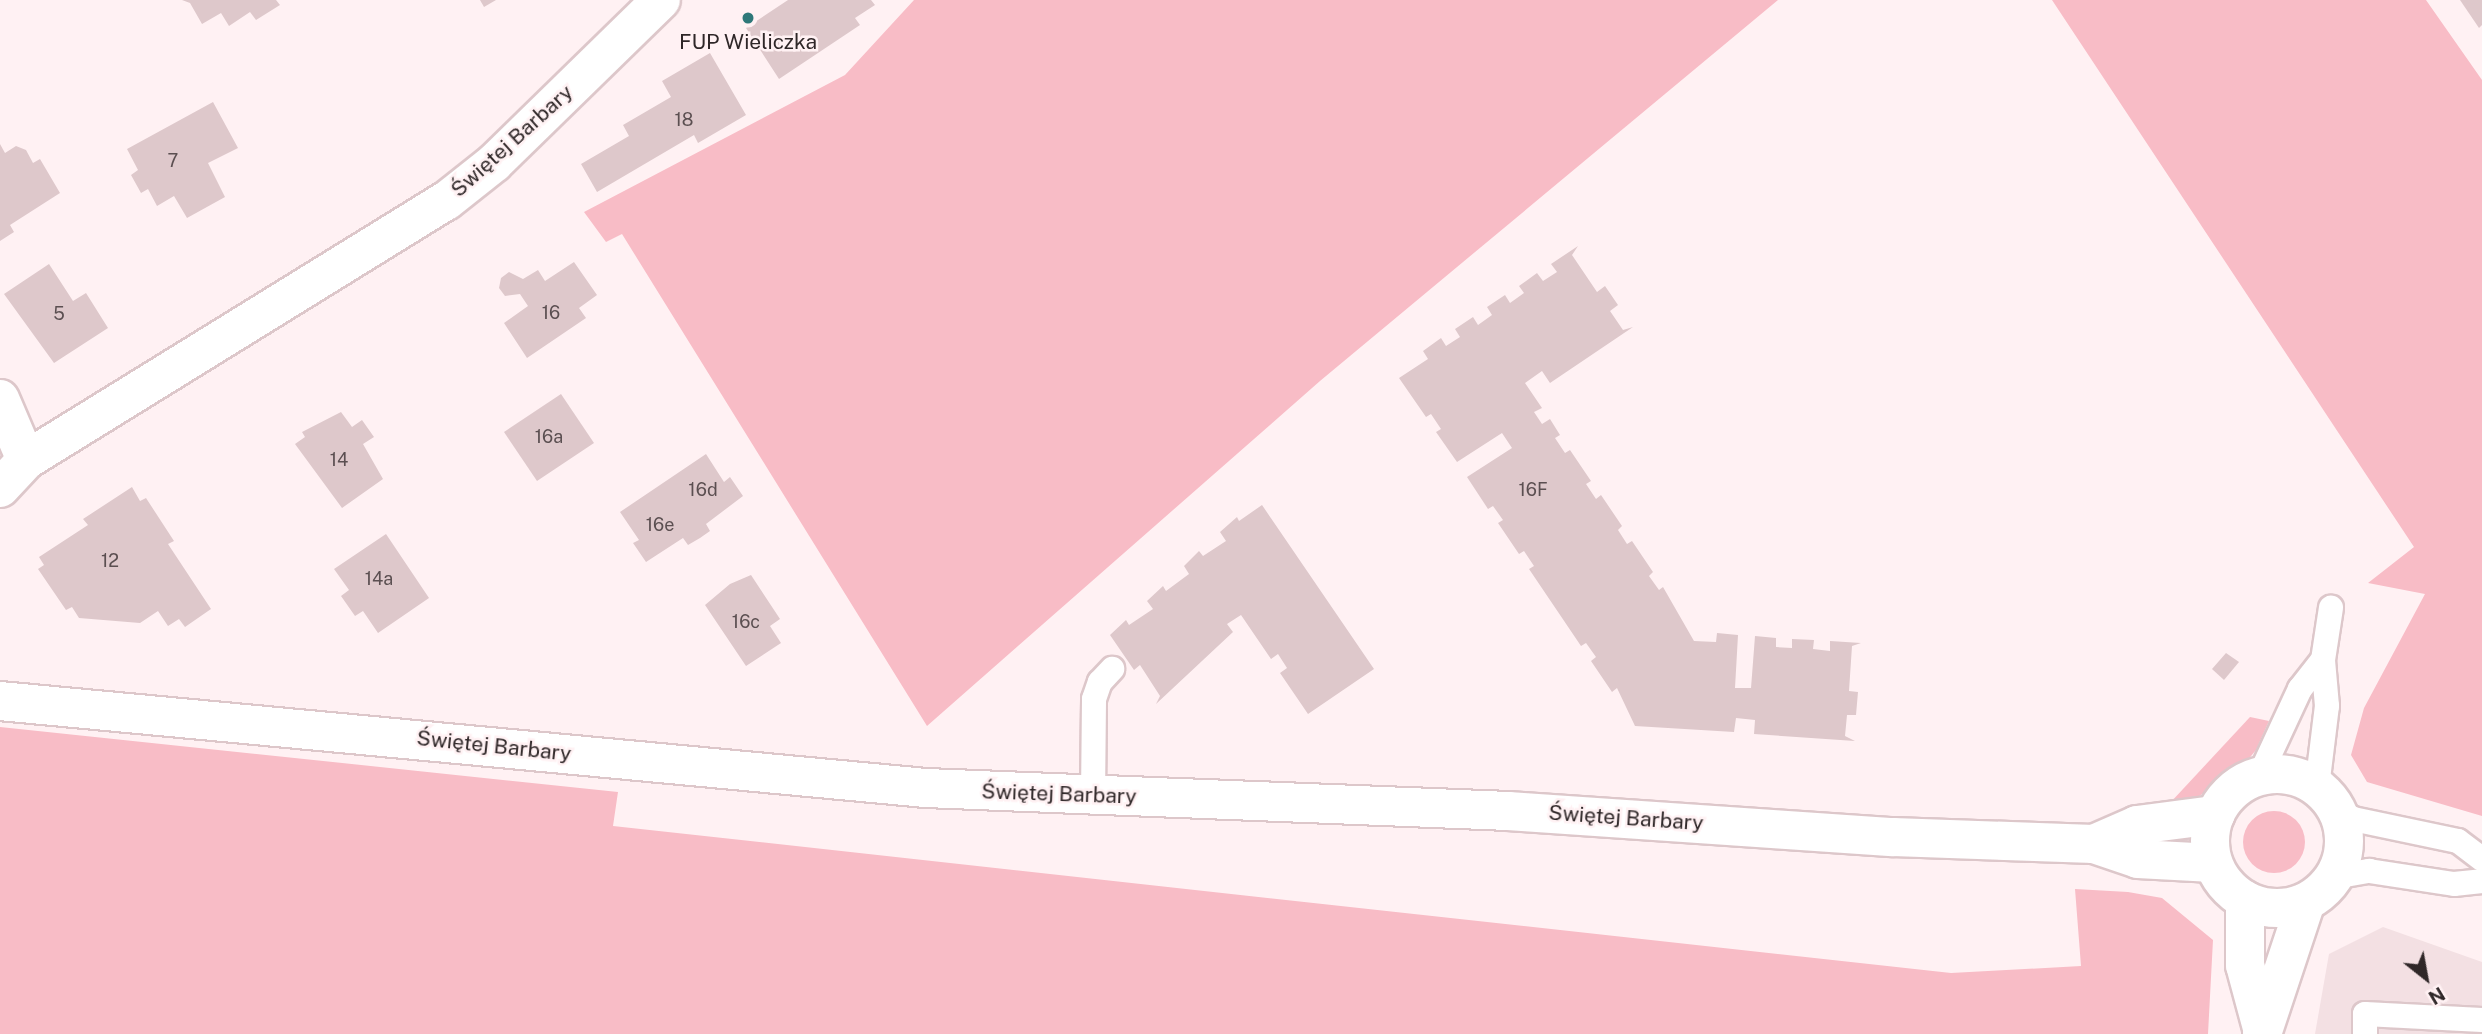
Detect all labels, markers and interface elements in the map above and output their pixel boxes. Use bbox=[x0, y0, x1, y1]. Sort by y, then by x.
marker: FUP Wieliczka bbox=[740, 10, 756, 26]
place label: FUP Wieliczka bbox=[679, 29, 817, 55]
street label: Świętej Barbary bbox=[446, 80, 578, 202]
house number: 18 bbox=[675, 109, 693, 131]
house number: 7 bbox=[168, 150, 178, 172]
house number: 16 bbox=[542, 302, 560, 324]
house number: 5 bbox=[53, 303, 65, 325]
house number: 16a bbox=[535, 426, 563, 448]
house number: 14 bbox=[330, 449, 348, 471]
house number: 16d bbox=[688, 479, 718, 501]
house number: 16F bbox=[1518, 479, 1548, 501]
house number: 16e bbox=[646, 514, 674, 536]
house number: 12 bbox=[101, 550, 119, 572]
house number: 14a bbox=[365, 568, 393, 590]
house number: 16c bbox=[732, 611, 760, 633]
street label: Świętej Barbary bbox=[415, 725, 573, 767]
street label: Świętej Barbary bbox=[981, 779, 1137, 809]
street label: Świętej Barbary bbox=[1548, 800, 1704, 836]
north arrow bbox=[2391, 943, 2461, 1013]
text: N bbox=[2425, 983, 2449, 1009]

